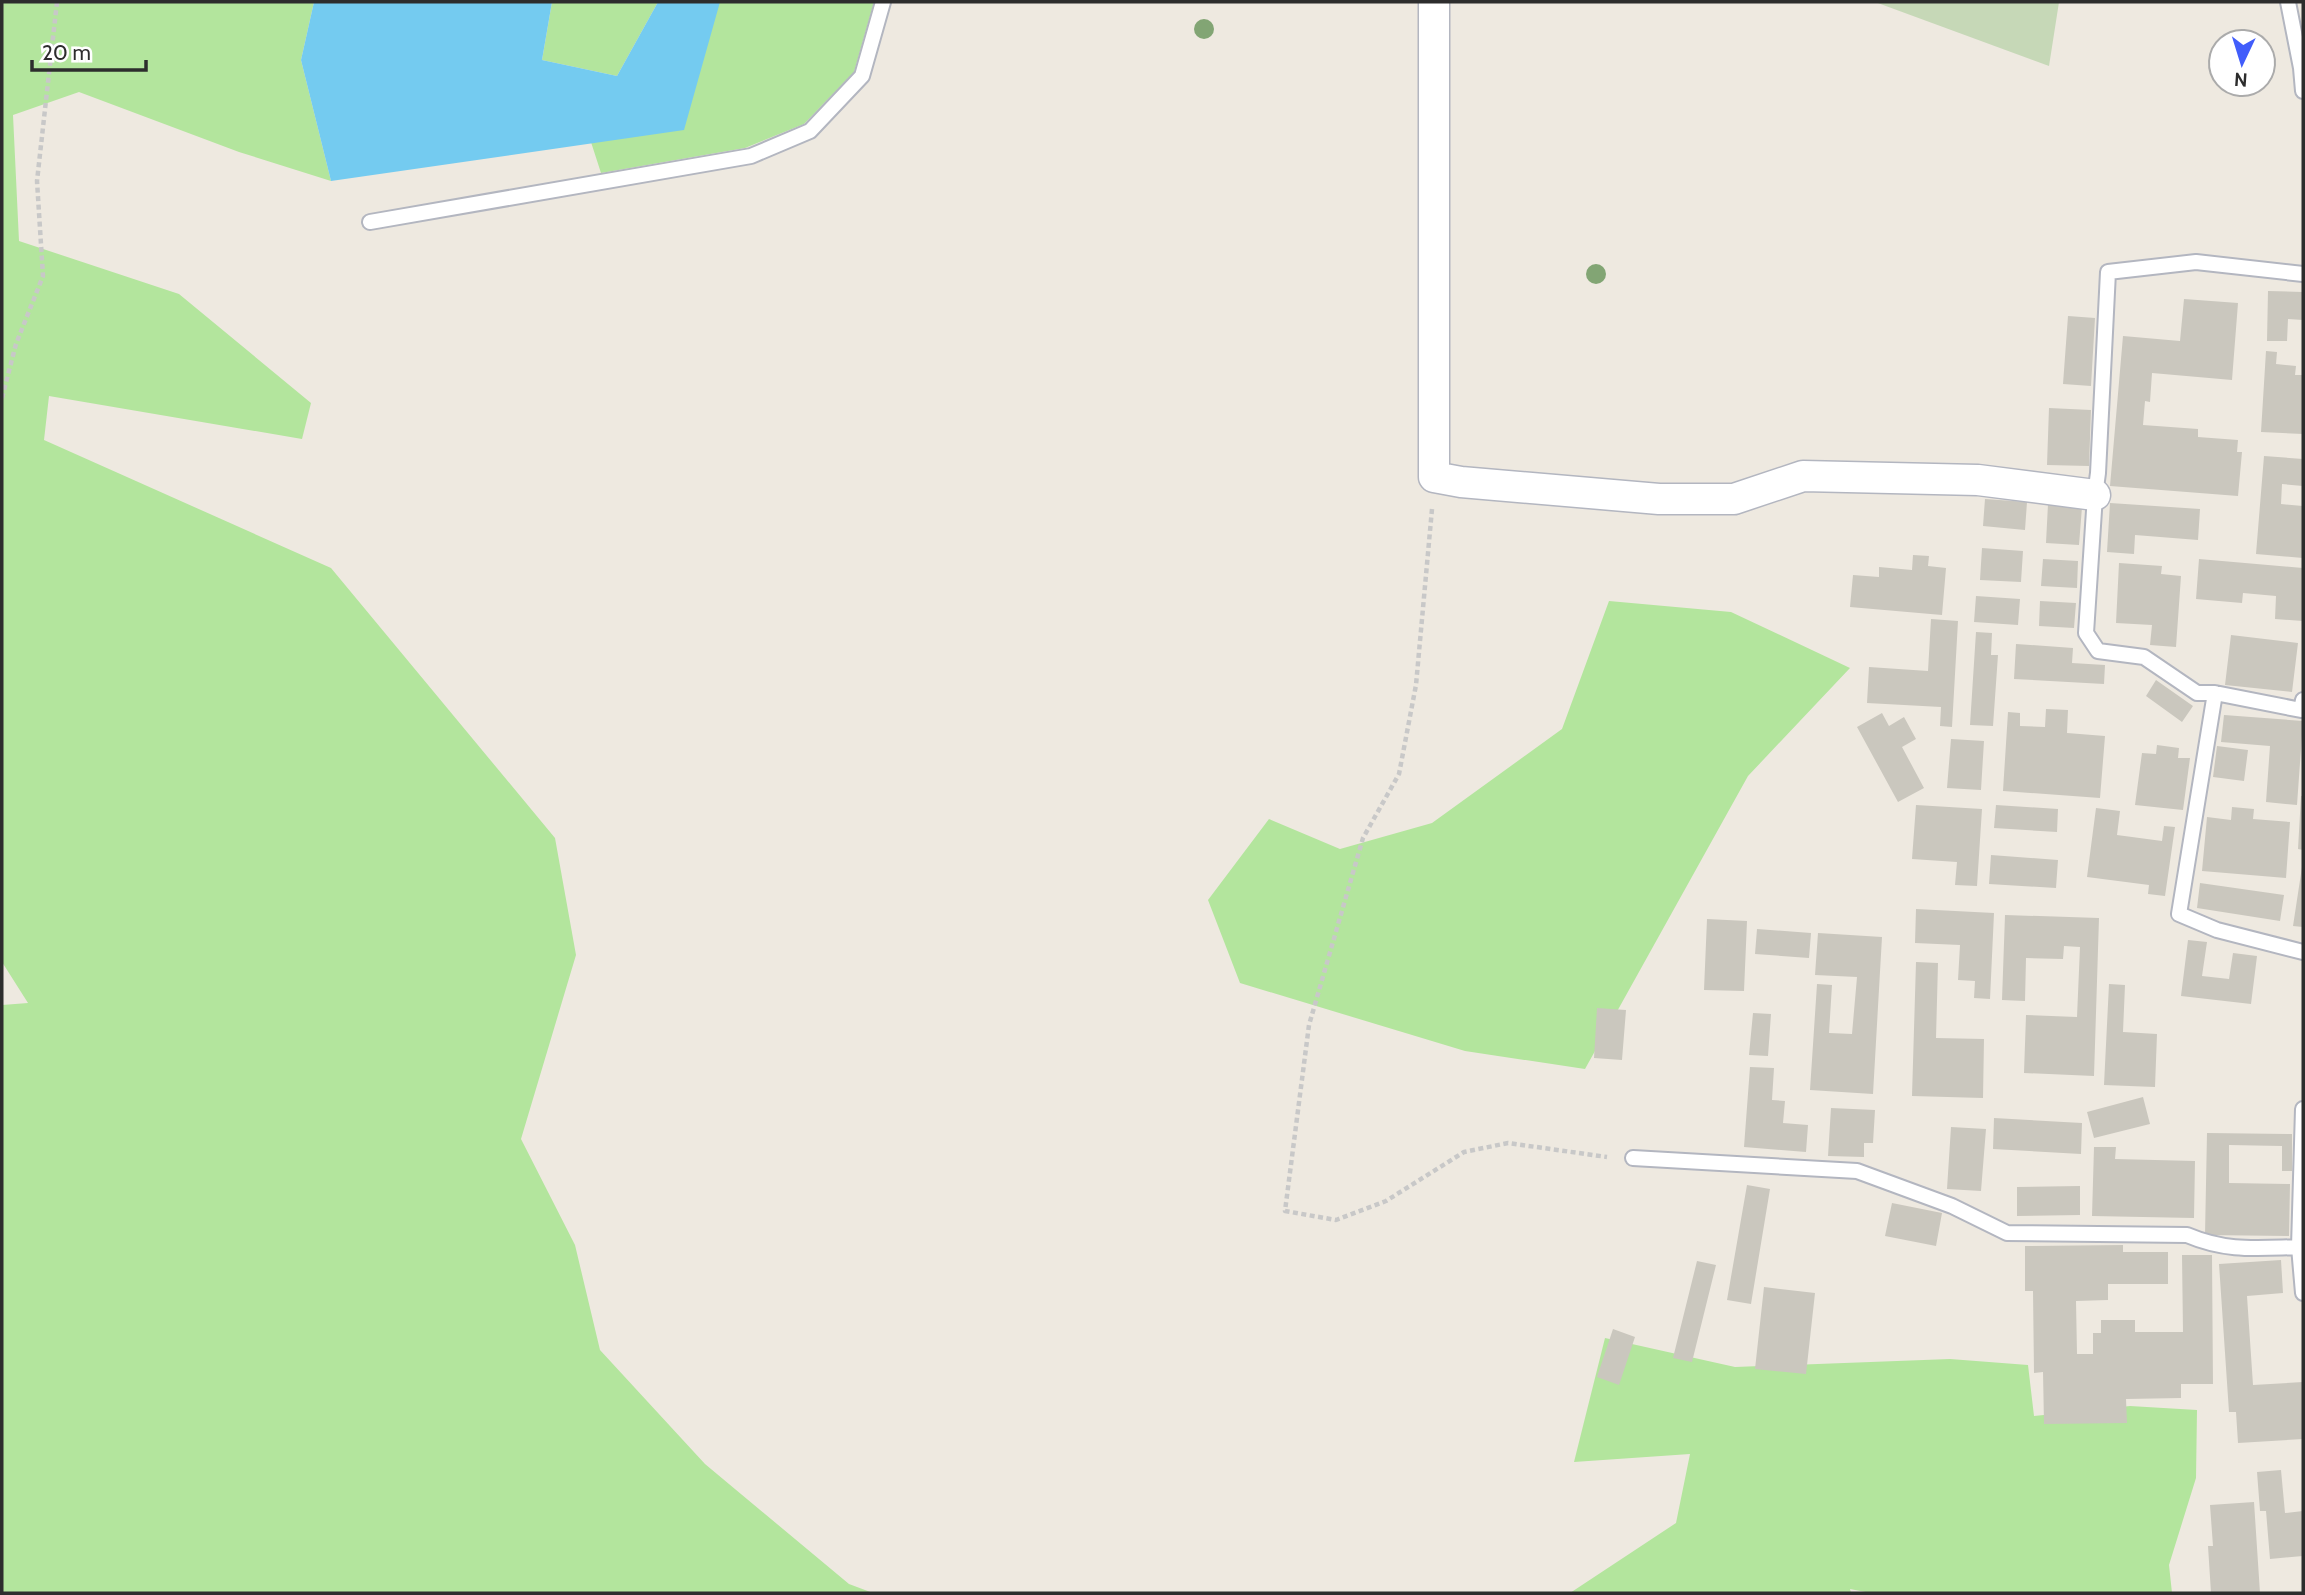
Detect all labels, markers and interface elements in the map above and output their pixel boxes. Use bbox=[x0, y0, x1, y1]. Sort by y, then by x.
scale bar bbox=[32, 28, 145, 72]
north arrow bbox=[2207, 28, 2277, 98]
text: 20 m bbox=[42, 40, 91, 65]
text: N bbox=[2233, 68, 2248, 91]

